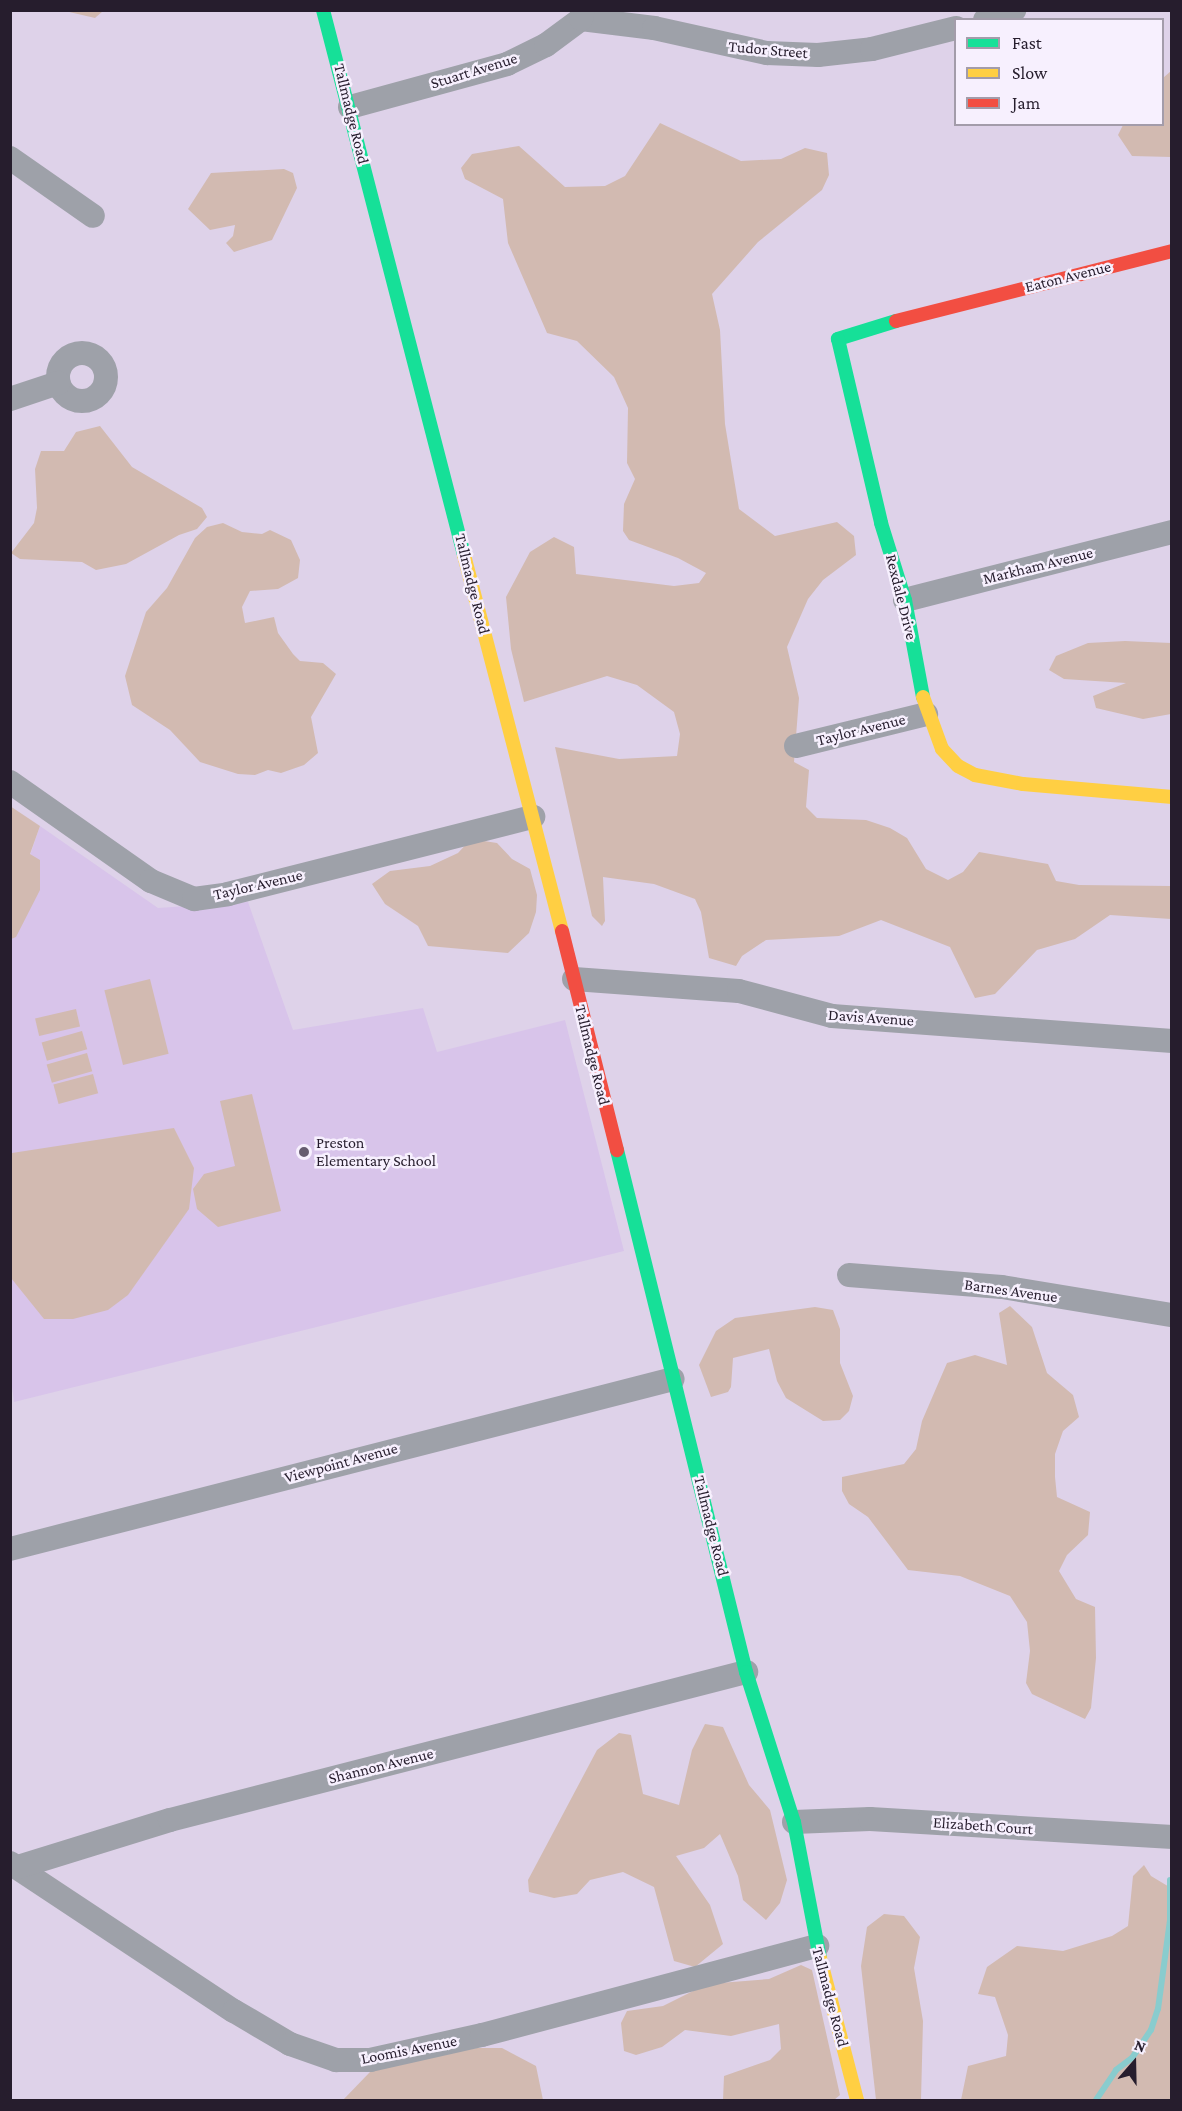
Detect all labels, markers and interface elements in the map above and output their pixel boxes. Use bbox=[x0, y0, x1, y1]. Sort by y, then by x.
legend bbox=[954, 18, 1164, 126]
text: Fast bbox=[1012, 33, 1042, 53]
street label: Tudor Street bbox=[727, 37, 809, 63]
street label: Stuart Avenue bbox=[428, 49, 520, 93]
street label: Tallmadge Road bbox=[329, 62, 373, 166]
text: Slow bbox=[1012, 63, 1047, 83]
text: Jam bbox=[1012, 93, 1040, 113]
street label: Eaton Avenue bbox=[1023, 257, 1113, 297]
street label: Tallmadge Road bbox=[450, 532, 494, 636]
street label: Markham Avenue bbox=[981, 543, 1095, 589]
street label: Rexdale Drive bbox=[881, 552, 921, 642]
street label: Taylor Avenue bbox=[815, 710, 907, 750]
street label: Taylor Avenue bbox=[212, 865, 304, 905]
street label: Tallmadge Road bbox=[570, 1003, 614, 1107]
street label: Davis Avenue bbox=[827, 1005, 915, 1031]
place label: Preston Elementary School bbox=[316, 1133, 436, 1171]
marker: Preston Elementary School bbox=[297, 1145, 311, 1159]
street label: Barnes Avenue bbox=[963, 1275, 1059, 1307]
street label: Viewpoint Avenue bbox=[282, 1439, 400, 1487]
street label: Tallmadge Road bbox=[689, 1474, 733, 1578]
street label: Shannon Avenue bbox=[327, 1744, 435, 1788]
street label: Elizabeth Court bbox=[932, 1813, 1034, 1839]
street label: Tallmadge Road bbox=[807, 1945, 853, 2049]
street label: Loomis Avenue bbox=[359, 2031, 459, 2069]
north arrow bbox=[1104, 2033, 1164, 2093]
text: N bbox=[1132, 2036, 1148, 2055]

